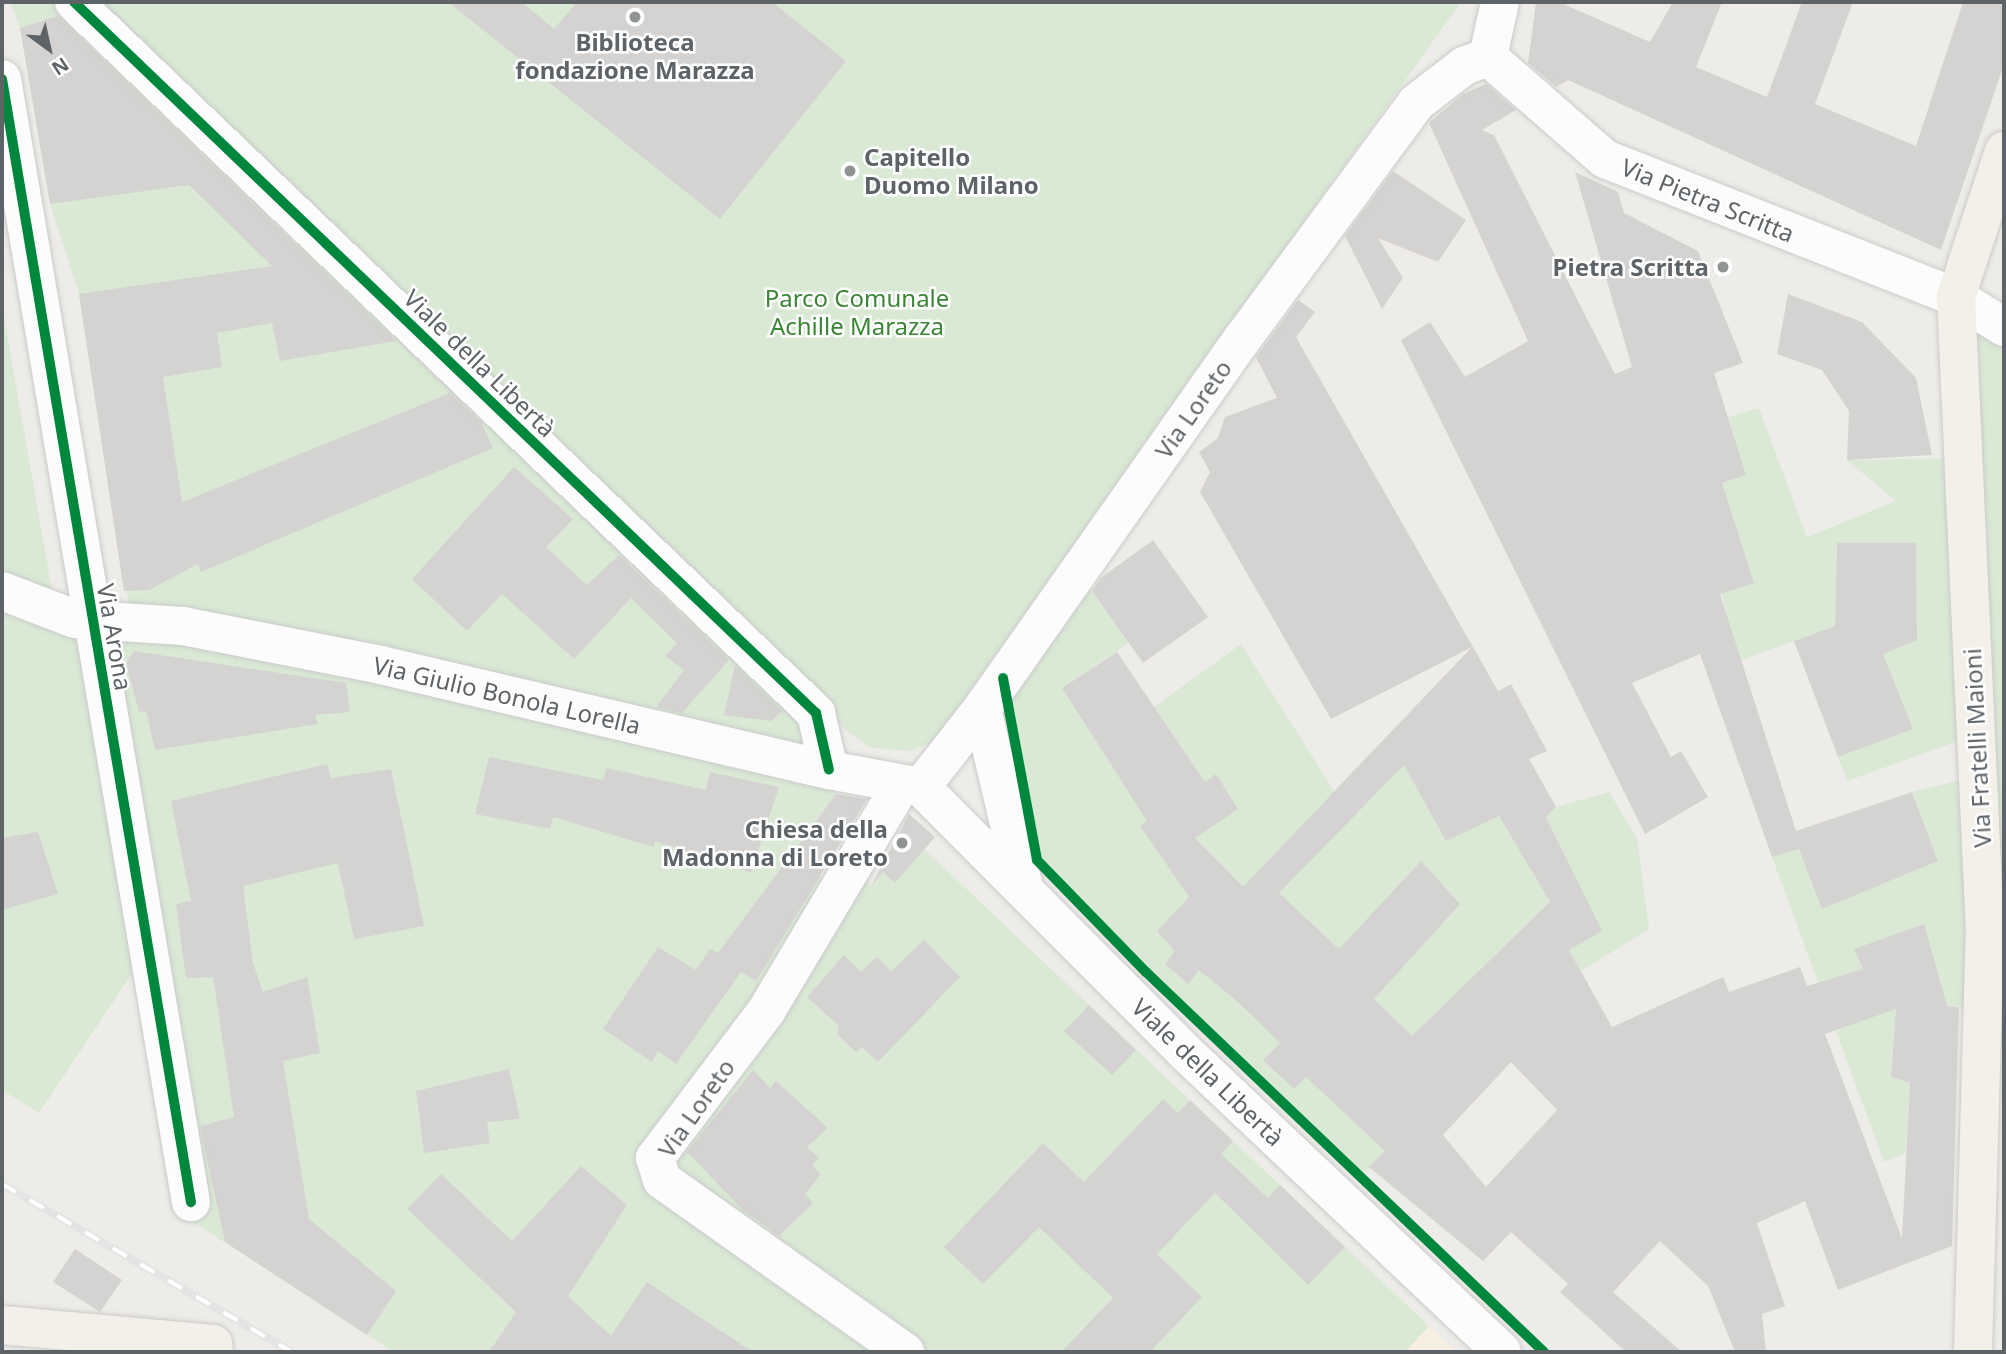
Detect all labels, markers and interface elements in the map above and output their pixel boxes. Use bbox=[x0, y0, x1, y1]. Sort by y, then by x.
marker: Biblioteca fondazione Marazza bbox=[627, 9, 643, 25]
north arrow bbox=[14, 14, 84, 84]
place label: Biblioteca fondazione Marazza bbox=[515, 28, 755, 84]
text: N bbox=[47, 51, 74, 82]
place label: Capitello Duomo Milano bbox=[864, 143, 1039, 199]
street label: Via Pietra Scritta bbox=[1617, 152, 1799, 248]
marker: Capitello Duomo Milano bbox=[842, 163, 858, 179]
place label: Pietra Scritta bbox=[1553, 253, 1709, 281]
marker: Pietra Scritta bbox=[1715, 259, 1731, 275]
street label: Viale della Libertà bbox=[398, 283, 562, 443]
park label: Parco Comunale Achille Marazza bbox=[765, 284, 949, 340]
street label: Via Loreto bbox=[1149, 354, 1237, 464]
street label: Via Arona bbox=[91, 581, 139, 693]
street label: Via Fratelli Maioni bbox=[1957, 648, 1997, 848]
street label: Via Giulio Bonola Lorella bbox=[371, 650, 643, 740]
place label: Chiesa della Madonna di Loreto bbox=[662, 815, 888, 871]
marker: Chiesa della Madonna di Loreto bbox=[894, 835, 910, 851]
street label: Viale della Libertà bbox=[1126, 992, 1290, 1152]
street label: Via Loreto bbox=[652, 1053, 740, 1163]

